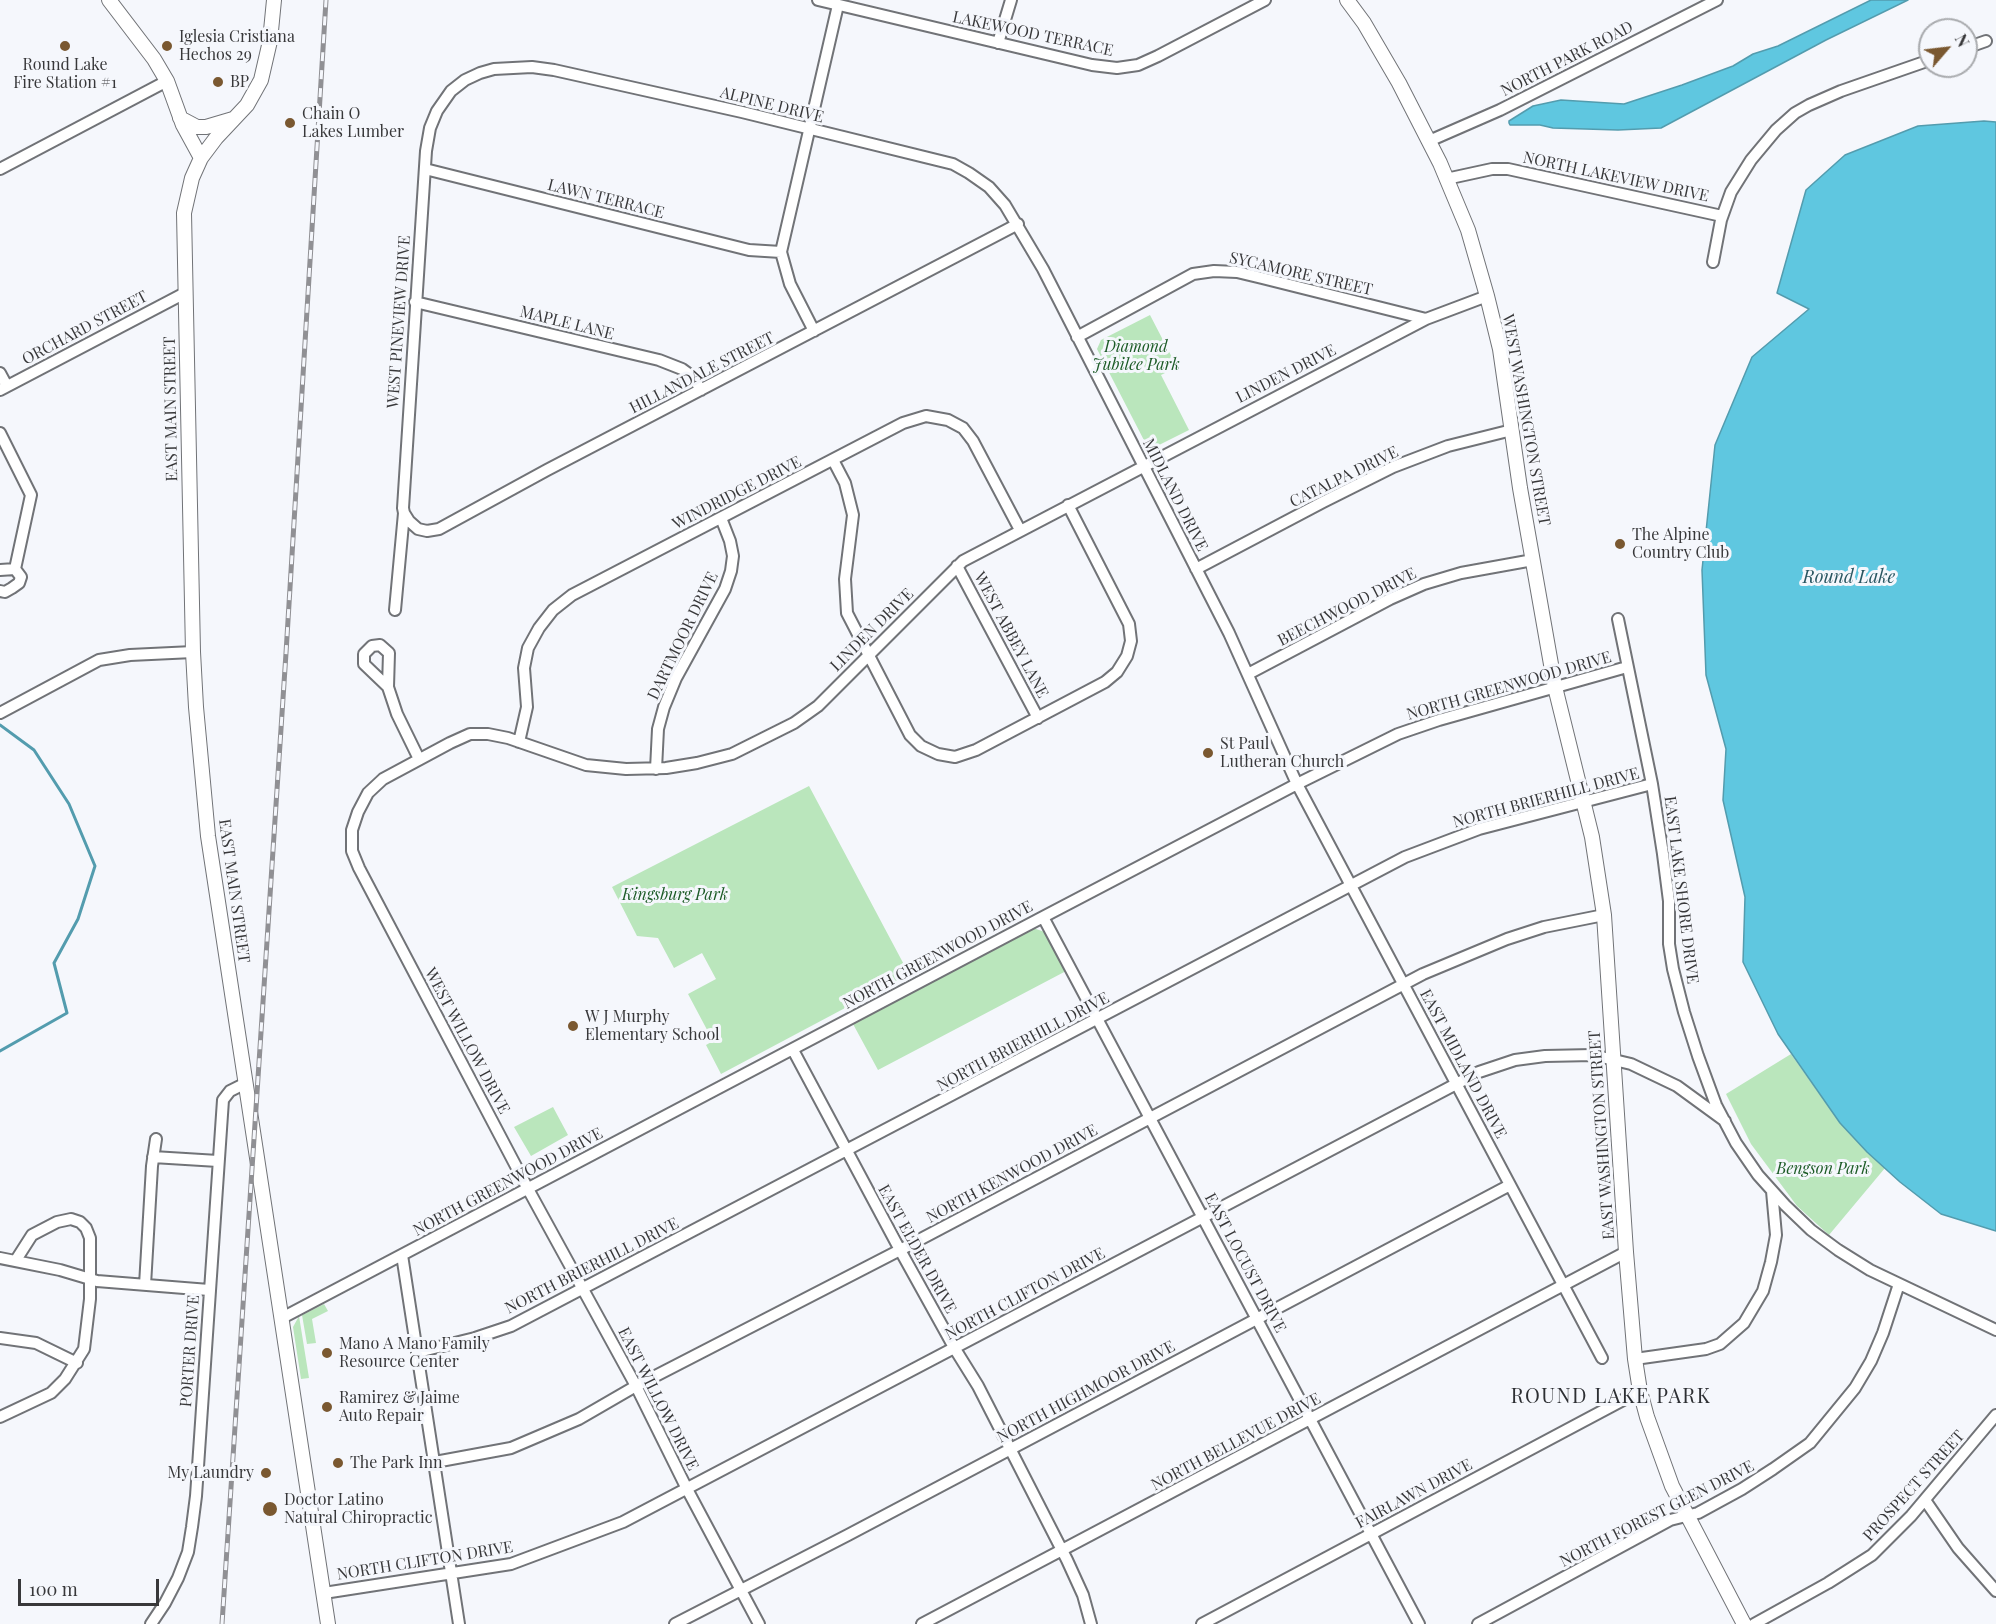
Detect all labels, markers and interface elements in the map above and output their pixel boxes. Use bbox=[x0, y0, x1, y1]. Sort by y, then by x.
street label: LAKEWOOD TERRACE bbox=[951, 8, 1115, 60]
street label: NORTH PARK ROAD bbox=[1498, 17, 1636, 101]
north arrow bbox=[1918, 18, 1978, 78]
place label: Iglesia Cristiana Hechos 29 bbox=[179, 27, 295, 65]
text: N bbox=[1951, 30, 1975, 50]
marker: Round Lake Fire Station #1 bbox=[58, 39, 72, 53]
marker: Iglesia Cristiana Hechos 29 bbox=[160, 39, 174, 53]
place label: Round Lake Fire Station #1 bbox=[13, 55, 117, 93]
place label: BP bbox=[230, 72, 249, 92]
marker: BP bbox=[211, 75, 225, 89]
street label: ALPINE DRIVE bbox=[718, 83, 826, 127]
place label: Chain O Lakes Lumber bbox=[302, 104, 404, 142]
marker: Chain O Lakes Lumber bbox=[283, 116, 297, 130]
street label: NORTH LAKEVIEW DRIVE bbox=[1521, 148, 1711, 206]
street label: LAWN TERRACE bbox=[546, 175, 666, 223]
street label: WEST PINEVIEW DRIVE bbox=[383, 235, 415, 409]
street label: SYCAMORE STREET bbox=[1227, 248, 1375, 300]
street label: ORCHARD STREET bbox=[19, 287, 151, 369]
street label: MAPLE LANE bbox=[518, 302, 616, 344]
street label: WEST WASHINGTON STREET bbox=[1498, 313, 1554, 527]
street label: HILLANDALE STREET bbox=[626, 328, 778, 418]
street label: EAST MAIN STREET bbox=[160, 336, 182, 482]
park label: Diamond Jubilee Park bbox=[1092, 337, 1180, 375]
street label: LINDEN DRIVE bbox=[1233, 341, 1339, 407]
street label: MIDLAND DRIVE bbox=[1138, 435, 1212, 555]
street label: CATALPA DRIVE bbox=[1287, 442, 1401, 512]
street label: WINDRIDGE DRIVE bbox=[669, 452, 805, 534]
place label: The Alpine Country Club bbox=[1632, 525, 1729, 563]
marker: The Alpine Country Club bbox=[1613, 537, 1627, 551]
street label: BEECHWOOD DRIVE bbox=[1275, 564, 1419, 650]
water label: Round Lake bbox=[1803, 566, 1895, 588]
street label: DARTMOOR DRIVE bbox=[644, 569, 722, 703]
street label: WEST ABBEY LANE bbox=[970, 569, 1052, 701]
street label: LINDEN DRIVE bbox=[826, 584, 918, 676]
street label: NORTH GREENWOOD DRIVE bbox=[1404, 648, 1614, 724]
place label: St Paul Lutheran Church bbox=[1220, 734, 1344, 772]
marker: St Paul Lutheran Church bbox=[1201, 746, 1215, 760]
street label: NORTH BRIERHILL DRIVE bbox=[1451, 764, 1641, 832]
street label: EAST LAKE SHORE DRIVE bbox=[1660, 795, 1702, 985]
street label: EAST MAIN STREET bbox=[214, 818, 254, 964]
park label: Kingsburg Park bbox=[622, 885, 728, 905]
street label: NORTH GREENWOOD DRIVE bbox=[840, 897, 1036, 1013]
street label: WEST WILLOW DRIVE bbox=[420, 965, 514, 1117]
street label: EAST MIDLAND DRIVE bbox=[1416, 986, 1510, 1142]
street label: NORTH BRIERHILL DRIVE bbox=[934, 988, 1112, 1096]
place label: W J Murphy Elementary School bbox=[585, 1007, 720, 1045]
marker: W J Murphy Elementary School bbox=[566, 1019, 580, 1033]
street label: EAST WASHINGTON STREET bbox=[1585, 1030, 1619, 1240]
street label: NORTH KENWOOD DRIVE bbox=[923, 1121, 1101, 1227]
street label: NORTH GREENWOOD DRIVE bbox=[410, 1124, 606, 1240]
park label: Bengson Park bbox=[1776, 1159, 1870, 1179]
street label: EAST ELDER DRIVE bbox=[874, 1181, 960, 1317]
street label: EAST LOCUST DRIVE bbox=[1200, 1190, 1290, 1336]
street label: NORTH BRIERHILL DRIVE bbox=[502, 1214, 682, 1318]
street label: NORTH CLIFTON DRIVE bbox=[942, 1244, 1108, 1344]
street label: PORTER DRIVE bbox=[177, 1294, 203, 1408]
street label: EAST WILLOW DRIVE bbox=[614, 1324, 702, 1474]
place label: Mano A Mano Family Resource Center bbox=[339, 1334, 490, 1372]
street label: NORTH HIGHMOOR DRIVE bbox=[994, 1337, 1178, 1447]
marker: Mano A Mano Family Resource Center bbox=[320, 1346, 334, 1360]
district label: ROUND LAKE PARK bbox=[1511, 1385, 1711, 1409]
place label: Ramirez & Jaime Auto Repair bbox=[339, 1388, 460, 1426]
street label: NORTH BELLEVUE DRIVE bbox=[1148, 1389, 1324, 1495]
marker: Ramirez & Jaime Auto Repair bbox=[320, 1400, 334, 1414]
street label: PROSPECT STREET bbox=[1859, 1427, 1969, 1545]
place label: The Park Inn bbox=[350, 1453, 443, 1473]
street label: FAIRLAWN DRIVE bbox=[1352, 1455, 1476, 1533]
marker: The Park Inn bbox=[331, 1456, 345, 1470]
street label: NORTH FOREST GLEN DRIVE bbox=[1557, 1457, 1757, 1571]
place label: My Laundry bbox=[168, 1463, 254, 1483]
marker: My Laundry bbox=[259, 1466, 273, 1480]
place label: Doctor Latino Natural Chiropractic bbox=[284, 1490, 432, 1528]
marker: Doctor Latino Natural Chiropractic bbox=[261, 1500, 279, 1518]
street label: NORTH CLIFTON DRIVE bbox=[336, 1538, 514, 1584]
scale bar bbox=[21, 1567, 162, 1605]
text: 100 m bbox=[29, 1577, 78, 1601]

